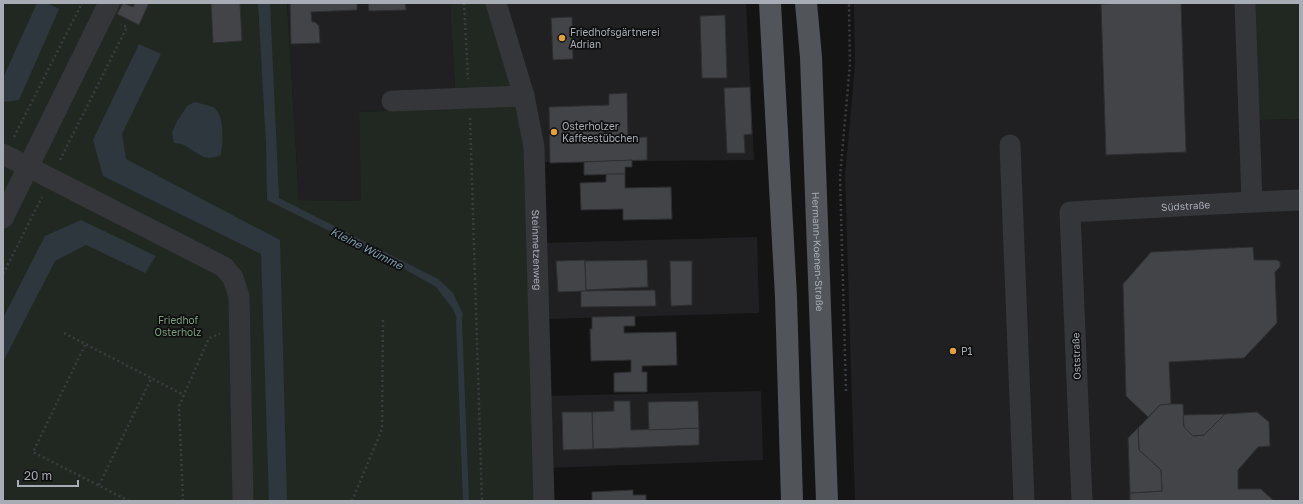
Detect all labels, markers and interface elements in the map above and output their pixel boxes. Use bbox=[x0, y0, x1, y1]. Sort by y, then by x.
place label: Friedhofsgärtnerei Adrian bbox=[570, 26, 660, 50]
marker: Friedhofsgärtnerei Adrian bbox=[557, 33, 567, 43]
place label: Osterholzer Kaffeestübchen bbox=[562, 120, 638, 144]
marker: Osterholzer Kaffeestübchen bbox=[549, 127, 559, 137]
street label: Hermann-Koenen-Straße bbox=[810, 192, 826, 312]
street label: Südstraße bbox=[1161, 198, 1211, 213]
street label: Steinmetzenweg bbox=[530, 209, 544, 290]
water label: Kleine Wümme bbox=[329, 224, 407, 272]
park label: Friedhof Osterholz bbox=[155, 314, 201, 338]
street label: Oststraße bbox=[1069, 332, 1083, 380]
place label: P1 bbox=[961, 345, 973, 357]
marker: P1 bbox=[948, 346, 958, 356]
scale bar bbox=[18, 462, 78, 488]
text: 20 m bbox=[24, 468, 52, 483]

